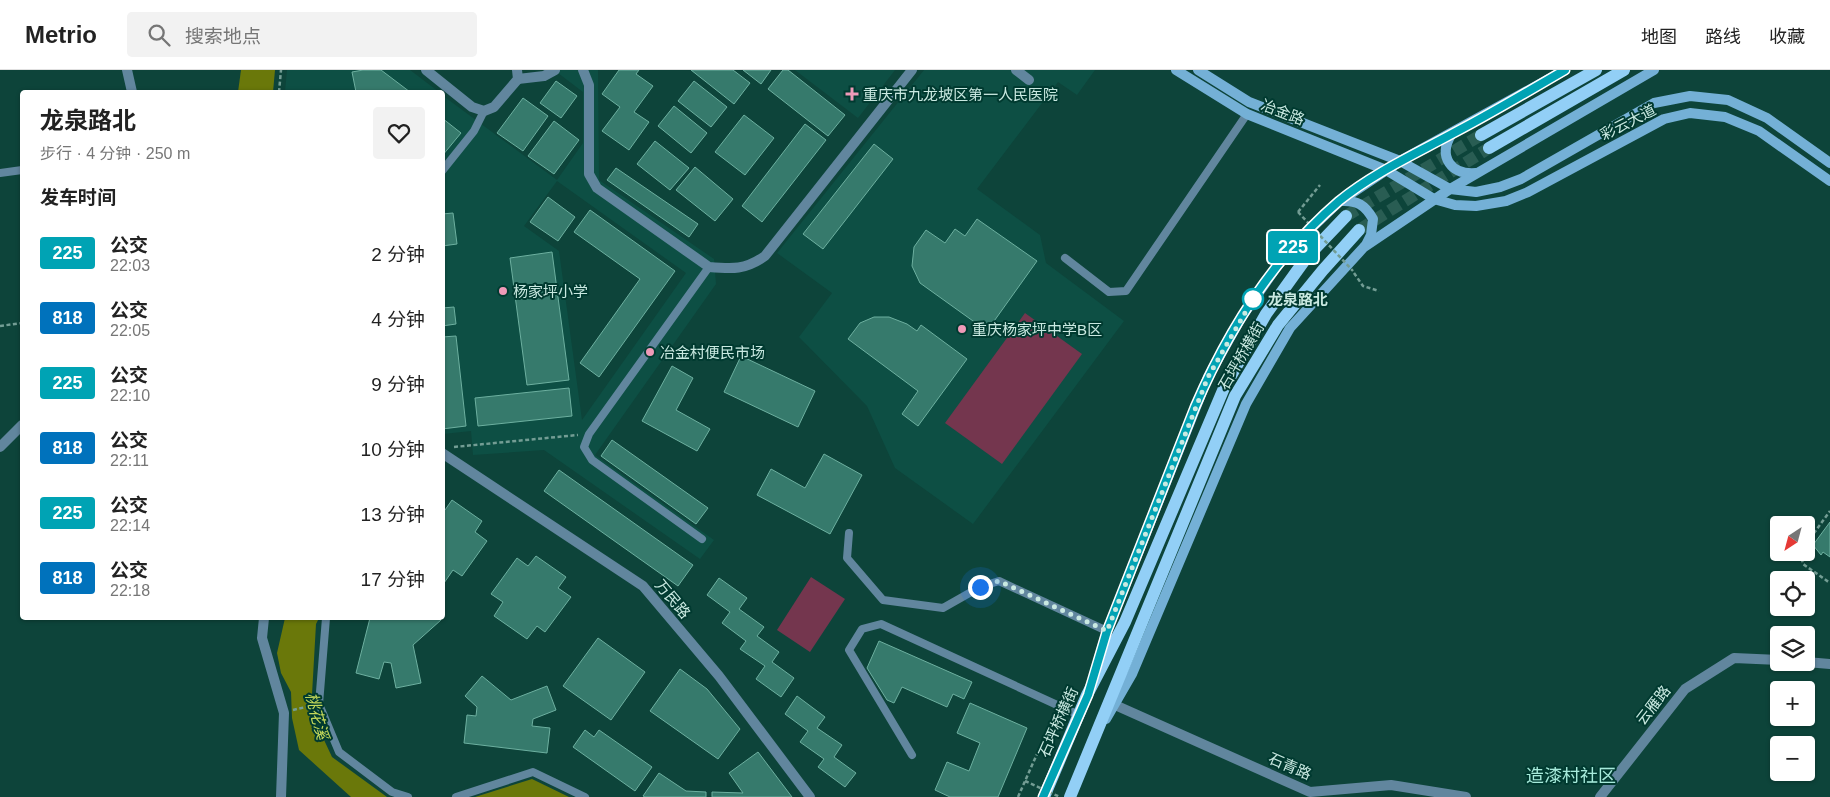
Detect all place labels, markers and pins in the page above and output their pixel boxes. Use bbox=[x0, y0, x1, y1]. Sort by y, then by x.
place label: 重庆市九龙坡区第一人民医院 bbox=[863, 86, 1058, 103]
marker: 重庆市九龙坡区第一人民医院 bbox=[845, 87, 859, 101]
place label: 杨家坪小学 bbox=[513, 283, 588, 300]
marker: 杨家坪小学 bbox=[497, 285, 509, 297]
marker: 龙泉路北 bbox=[1242, 288, 1264, 310]
place label: 龙泉路北 bbox=[1268, 291, 1328, 308]
place label: 重庆杨家坪中学B区 bbox=[972, 321, 1102, 338]
marker: 重庆杨家坪中学B区 bbox=[956, 323, 968, 335]
place label: 冶金村便民市场 bbox=[660, 344, 765, 361]
marker: 冶金村便民市场 bbox=[644, 346, 656, 358]

